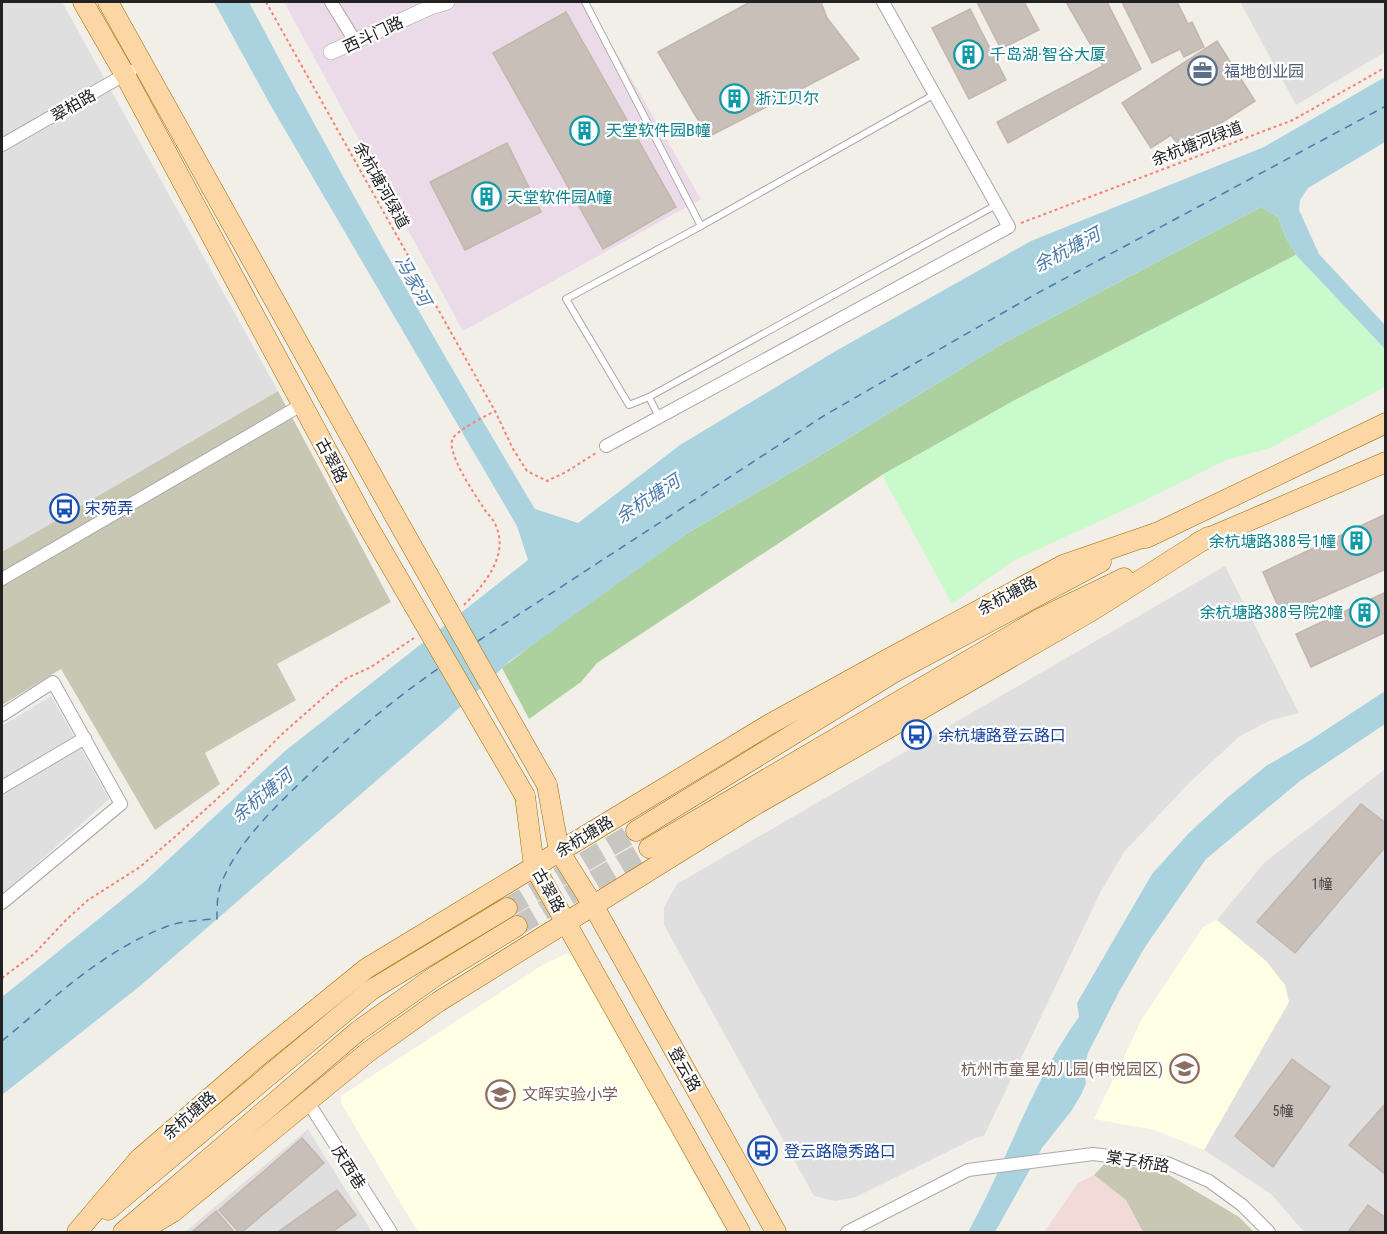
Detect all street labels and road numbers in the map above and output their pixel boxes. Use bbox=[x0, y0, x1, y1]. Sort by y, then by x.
street label: 西斗门路 bbox=[340, 12, 406, 57]
street label: 翠柏路 bbox=[48, 85, 99, 126]
street label: 余杭塘河绿道 bbox=[1149, 117, 1245, 170]
street label: 余杭塘河绿道 bbox=[350, 139, 413, 232]
street label: 古翠路 bbox=[312, 435, 351, 486]
street label: 余杭塘路 bbox=[975, 572, 1040, 619]
street label: 余杭塘路 bbox=[552, 812, 617, 861]
street label: 古翠路 bbox=[529, 865, 569, 916]
street label: 登云路 bbox=[665, 1044, 705, 1095]
street label: 余杭塘路 bbox=[159, 1087, 220, 1144]
street label: 庆西巷 bbox=[328, 1142, 369, 1193]
street label: 棠子桥路 bbox=[1105, 1147, 1171, 1176]

